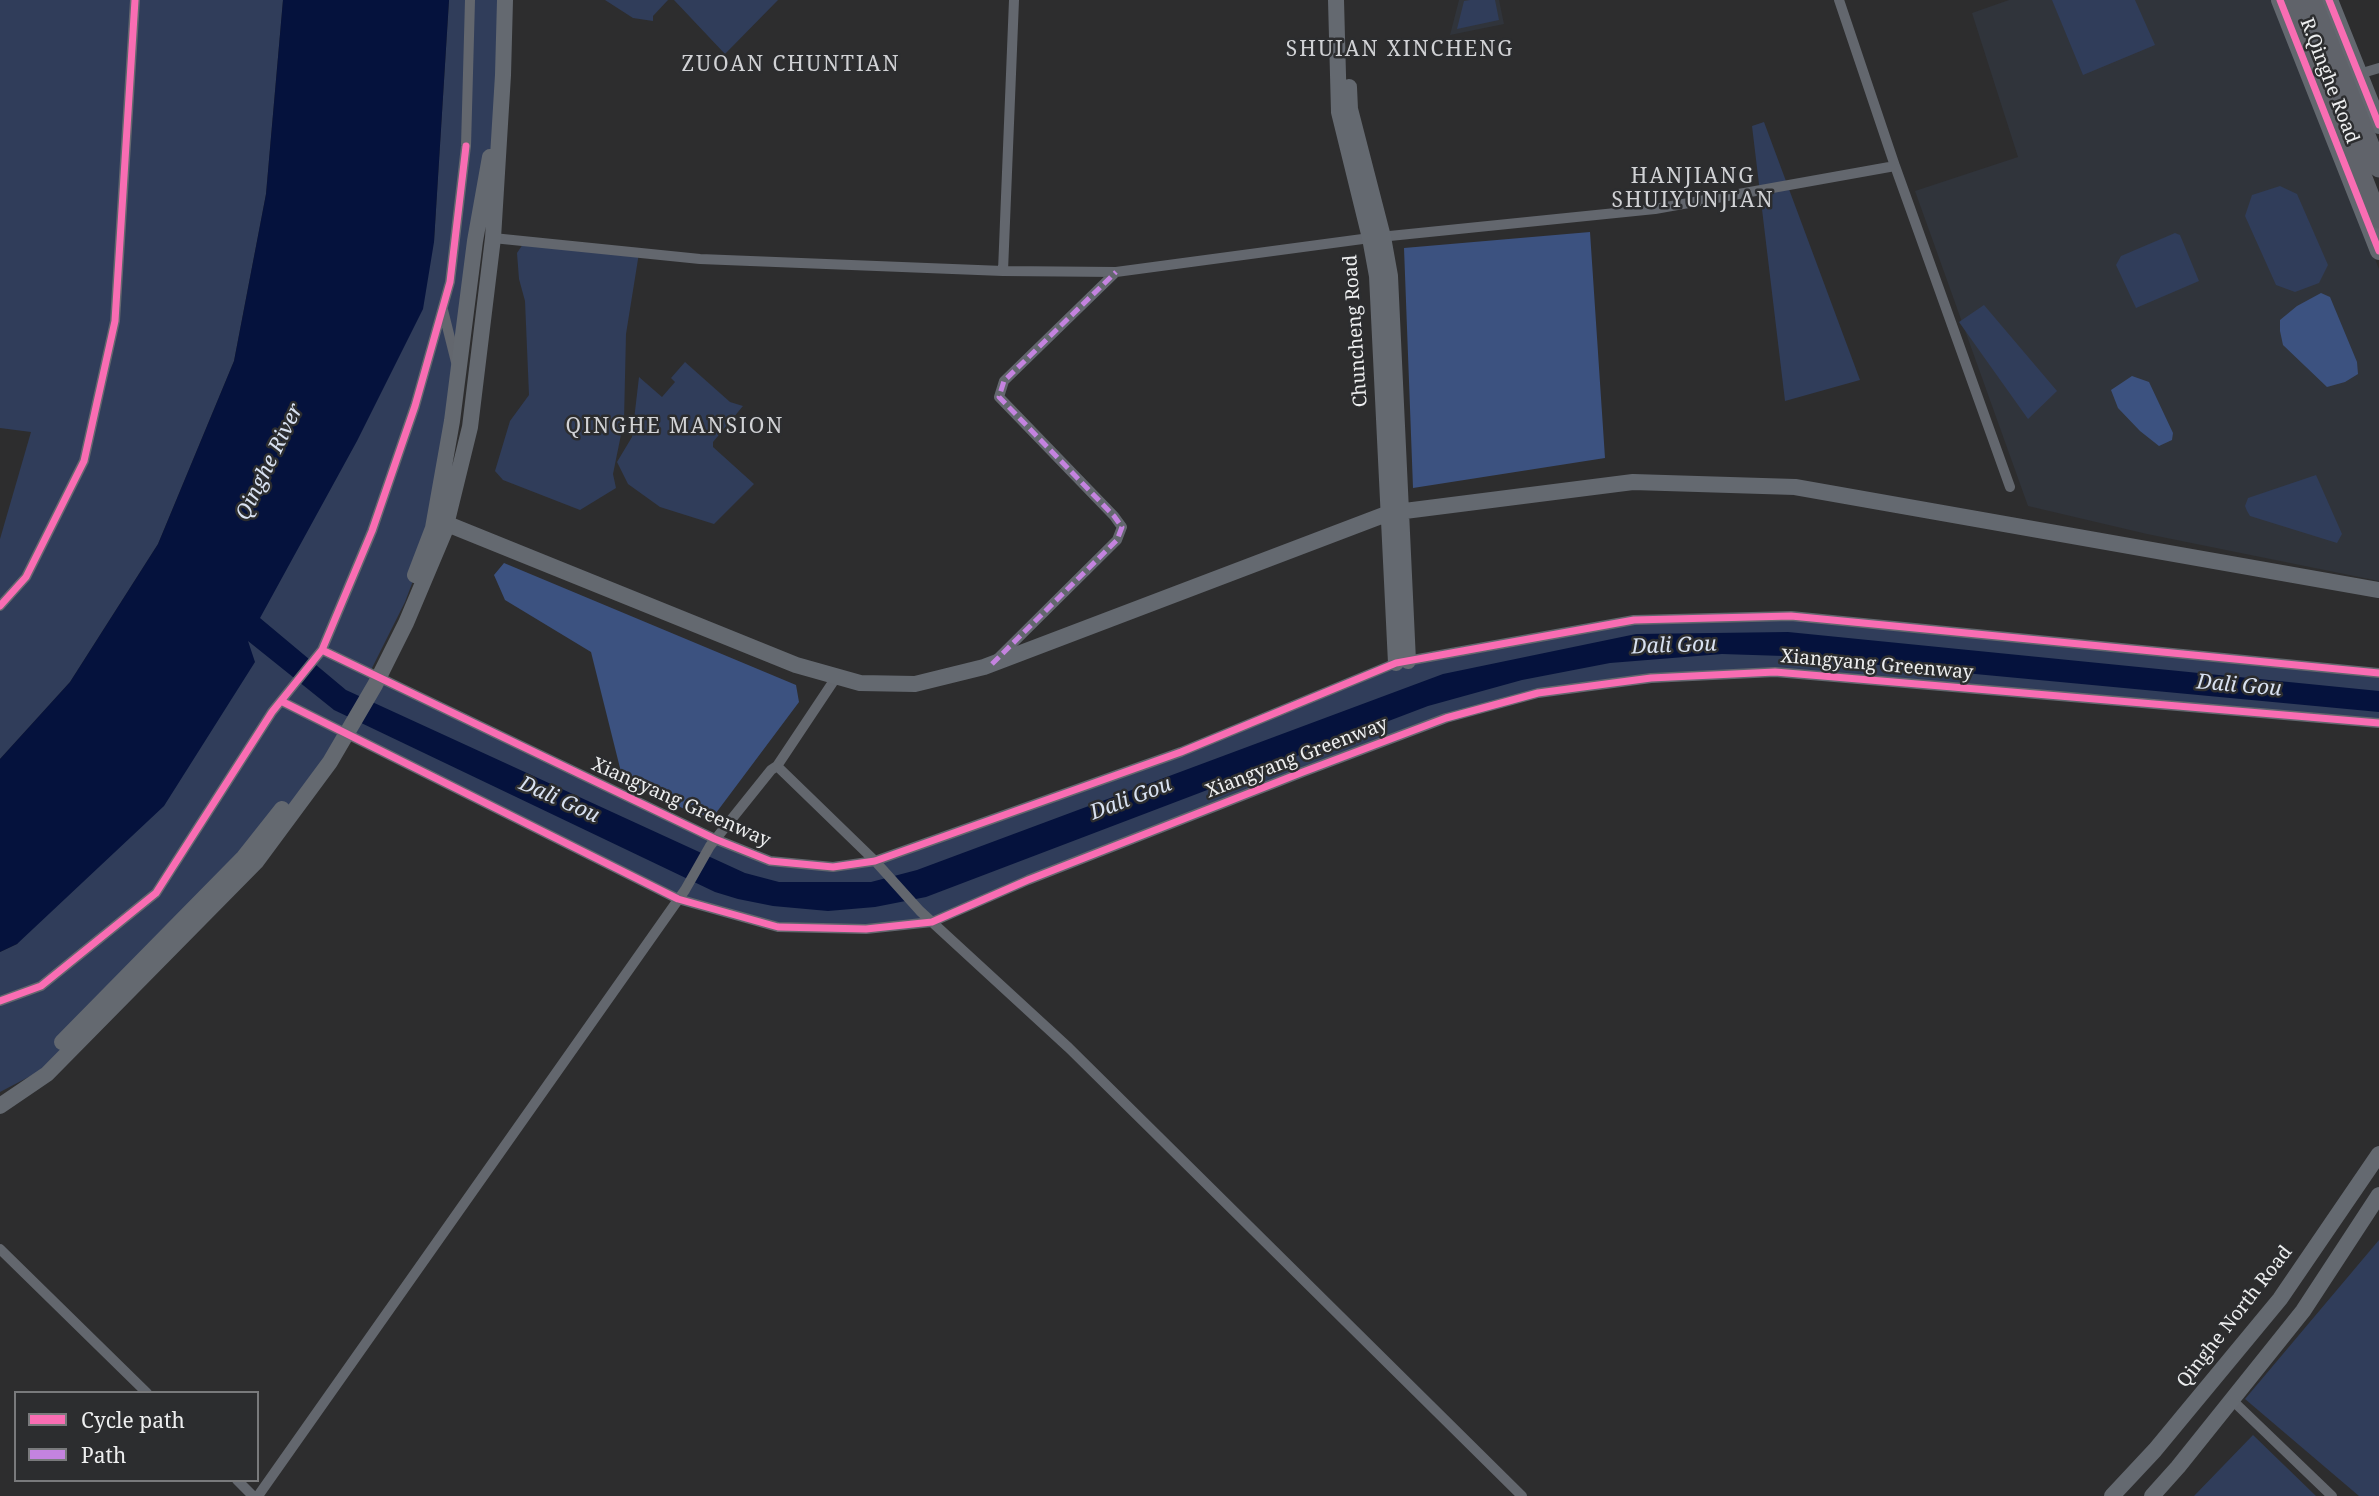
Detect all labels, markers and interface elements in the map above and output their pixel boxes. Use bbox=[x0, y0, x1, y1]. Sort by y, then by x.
street label: R.Qinghe Road bbox=[2295, 15, 2363, 147]
district label: SHUIAN XINCHENG bbox=[1288, 37, 1512, 63]
district label: ZUOAN CHUNTIAN bbox=[683, 52, 899, 78]
district label: HANJIANG SHUIYUNJIAN bbox=[1613, 164, 1773, 214]
street label: Chuncheng Road bbox=[1339, 254, 1373, 408]
water label: Qinghe River bbox=[231, 400, 309, 524]
district label: QINGHE MANSION bbox=[567, 414, 783, 440]
water label: Dali Gou bbox=[1631, 632, 1717, 660]
street label: Xiangyang Greenway bbox=[1780, 645, 1974, 685]
water label: Dali Gou bbox=[2195, 670, 2283, 702]
street label: Xiangyang Greenway bbox=[1203, 713, 1391, 803]
street label: Xiangyang Greenway bbox=[588, 753, 774, 853]
water label: Dali Gou bbox=[515, 771, 603, 829]
water label: Dali Gou bbox=[1087, 772, 1175, 826]
street label: Qinghe North Road bbox=[2173, 1242, 2297, 1392]
legend bbox=[14, 1391, 259, 1482]
text: Cycle path bbox=[81, 1406, 185, 1434]
text: Path bbox=[81, 1441, 126, 1469]

